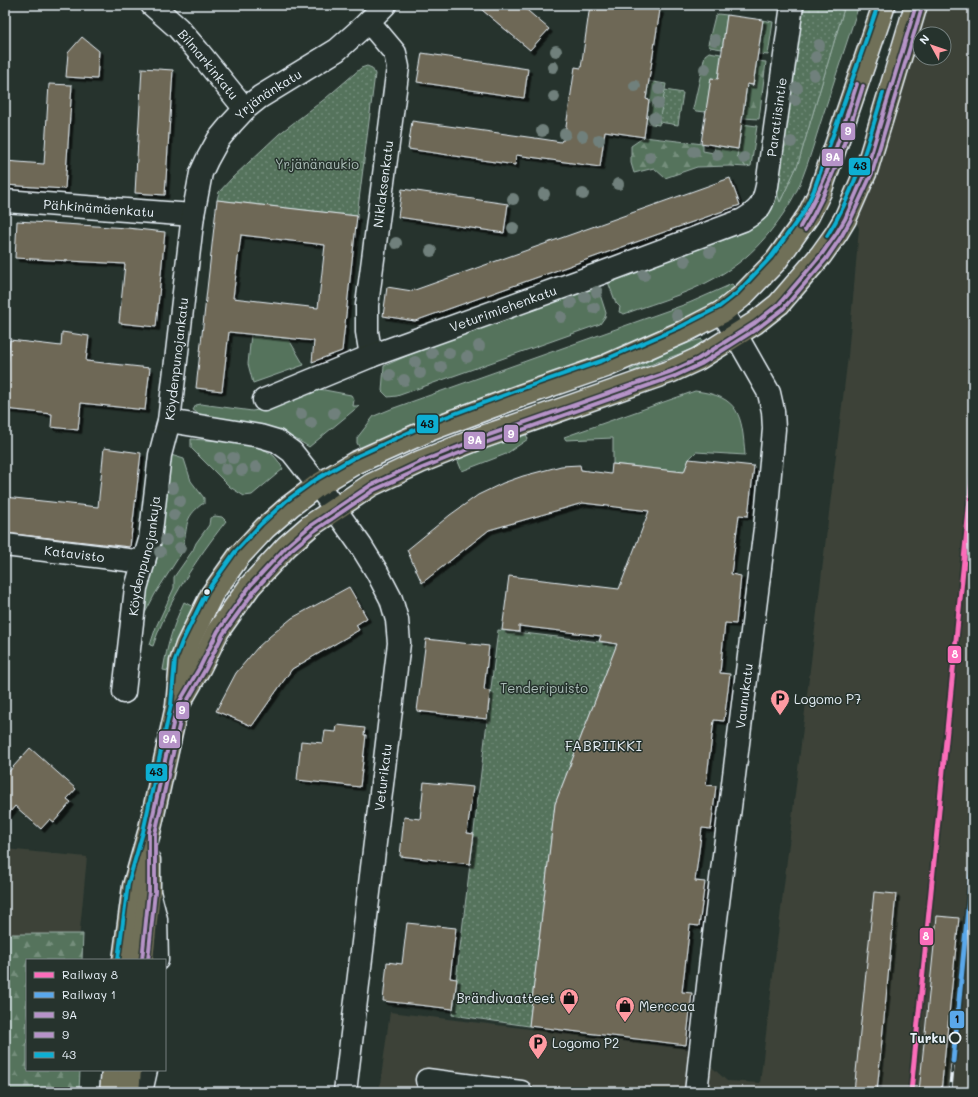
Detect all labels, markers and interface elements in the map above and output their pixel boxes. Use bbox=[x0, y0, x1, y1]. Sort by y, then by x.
street label: Bilmarkinkatu bbox=[175, 25, 243, 103]
north arrow bbox=[912, 26, 952, 66]
text: N bbox=[916, 31, 932, 47]
street label: Yrjänänkatu bbox=[230, 65, 304, 123]
street label: Paratiisintie bbox=[762, 76, 790, 158]
line badge: 9 bbox=[840, 122, 856, 141]
text: 9 bbox=[845, 123, 852, 138]
street label: Niklaksenkatu bbox=[369, 139, 396, 229]
line badge: 9A bbox=[821, 148, 844, 167]
text: 9A bbox=[826, 149, 840, 164]
park label: Yrjänänaukio bbox=[275, 155, 359, 172]
line badge: 43 bbox=[848, 157, 871, 176]
text: 43 bbox=[853, 158, 867, 173]
street label: Pähkinämäenkatu bbox=[43, 195, 155, 220]
street label: Veturimiehenkatu bbox=[447, 281, 559, 335]
street label: Köydenpunojankatu bbox=[160, 296, 191, 421]
line badge: 43 bbox=[416, 414, 439, 434]
text: 43 bbox=[420, 416, 434, 431]
line badge: 9 bbox=[503, 424, 519, 443]
text: 9 bbox=[508, 426, 515, 441]
line badge: 9A bbox=[463, 431, 486, 450]
text: 9A bbox=[468, 432, 482, 447]
street label: Köydenpunojankuja bbox=[124, 495, 163, 617]
street label: Katavisto bbox=[43, 541, 106, 565]
unlabelled marker bbox=[202, 587, 212, 597]
line badge: 8 bbox=[947, 645, 962, 664]
text: 8 bbox=[952, 646, 959, 661]
street label: Vaunukatu bbox=[731, 662, 756, 730]
park label: Tenderipuisto bbox=[500, 679, 588, 696]
parking icon: Logomo P7 bbox=[769, 688, 791, 716]
place label: Logomo P7 bbox=[794, 690, 861, 707]
line badge: 9 bbox=[175, 701, 190, 720]
text: 9 bbox=[179, 702, 186, 717]
line badge: 9A bbox=[158, 730, 181, 749]
text: 9A bbox=[163, 731, 177, 746]
district label: FABRIIKKI bbox=[565, 736, 643, 755]
street label: Veturikatu bbox=[370, 743, 395, 812]
line badge: 43 bbox=[145, 763, 168, 782]
text: 43 bbox=[149, 764, 163, 779]
line badge: 8 bbox=[919, 927, 934, 946]
text: 8 bbox=[923, 928, 930, 943]
legend bbox=[26, 959, 166, 1071]
text: Railway 8 bbox=[62, 966, 118, 982]
text: Railway 1 bbox=[62, 986, 116, 1002]
shop icon: Brändivaatteet bbox=[558, 987, 580, 1015]
place label: Brändivaatteet bbox=[457, 989, 555, 1006]
shop icon: Merccaa bbox=[614, 995, 636, 1023]
place label: Merccaa bbox=[639, 997, 695, 1014]
text: 9A bbox=[62, 1006, 77, 1022]
line badge: 1 bbox=[949, 1010, 965, 1029]
text: 1 bbox=[955, 1011, 959, 1026]
text: 9 bbox=[62, 1026, 69, 1042]
place label: Turku bbox=[910, 1029, 946, 1046]
marker: Turku bbox=[948, 1031, 962, 1045]
parking icon: Logomo P2 bbox=[527, 1032, 549, 1060]
place label: Logomo P2 bbox=[552, 1034, 619, 1051]
text: 43 bbox=[62, 1046, 76, 1062]

